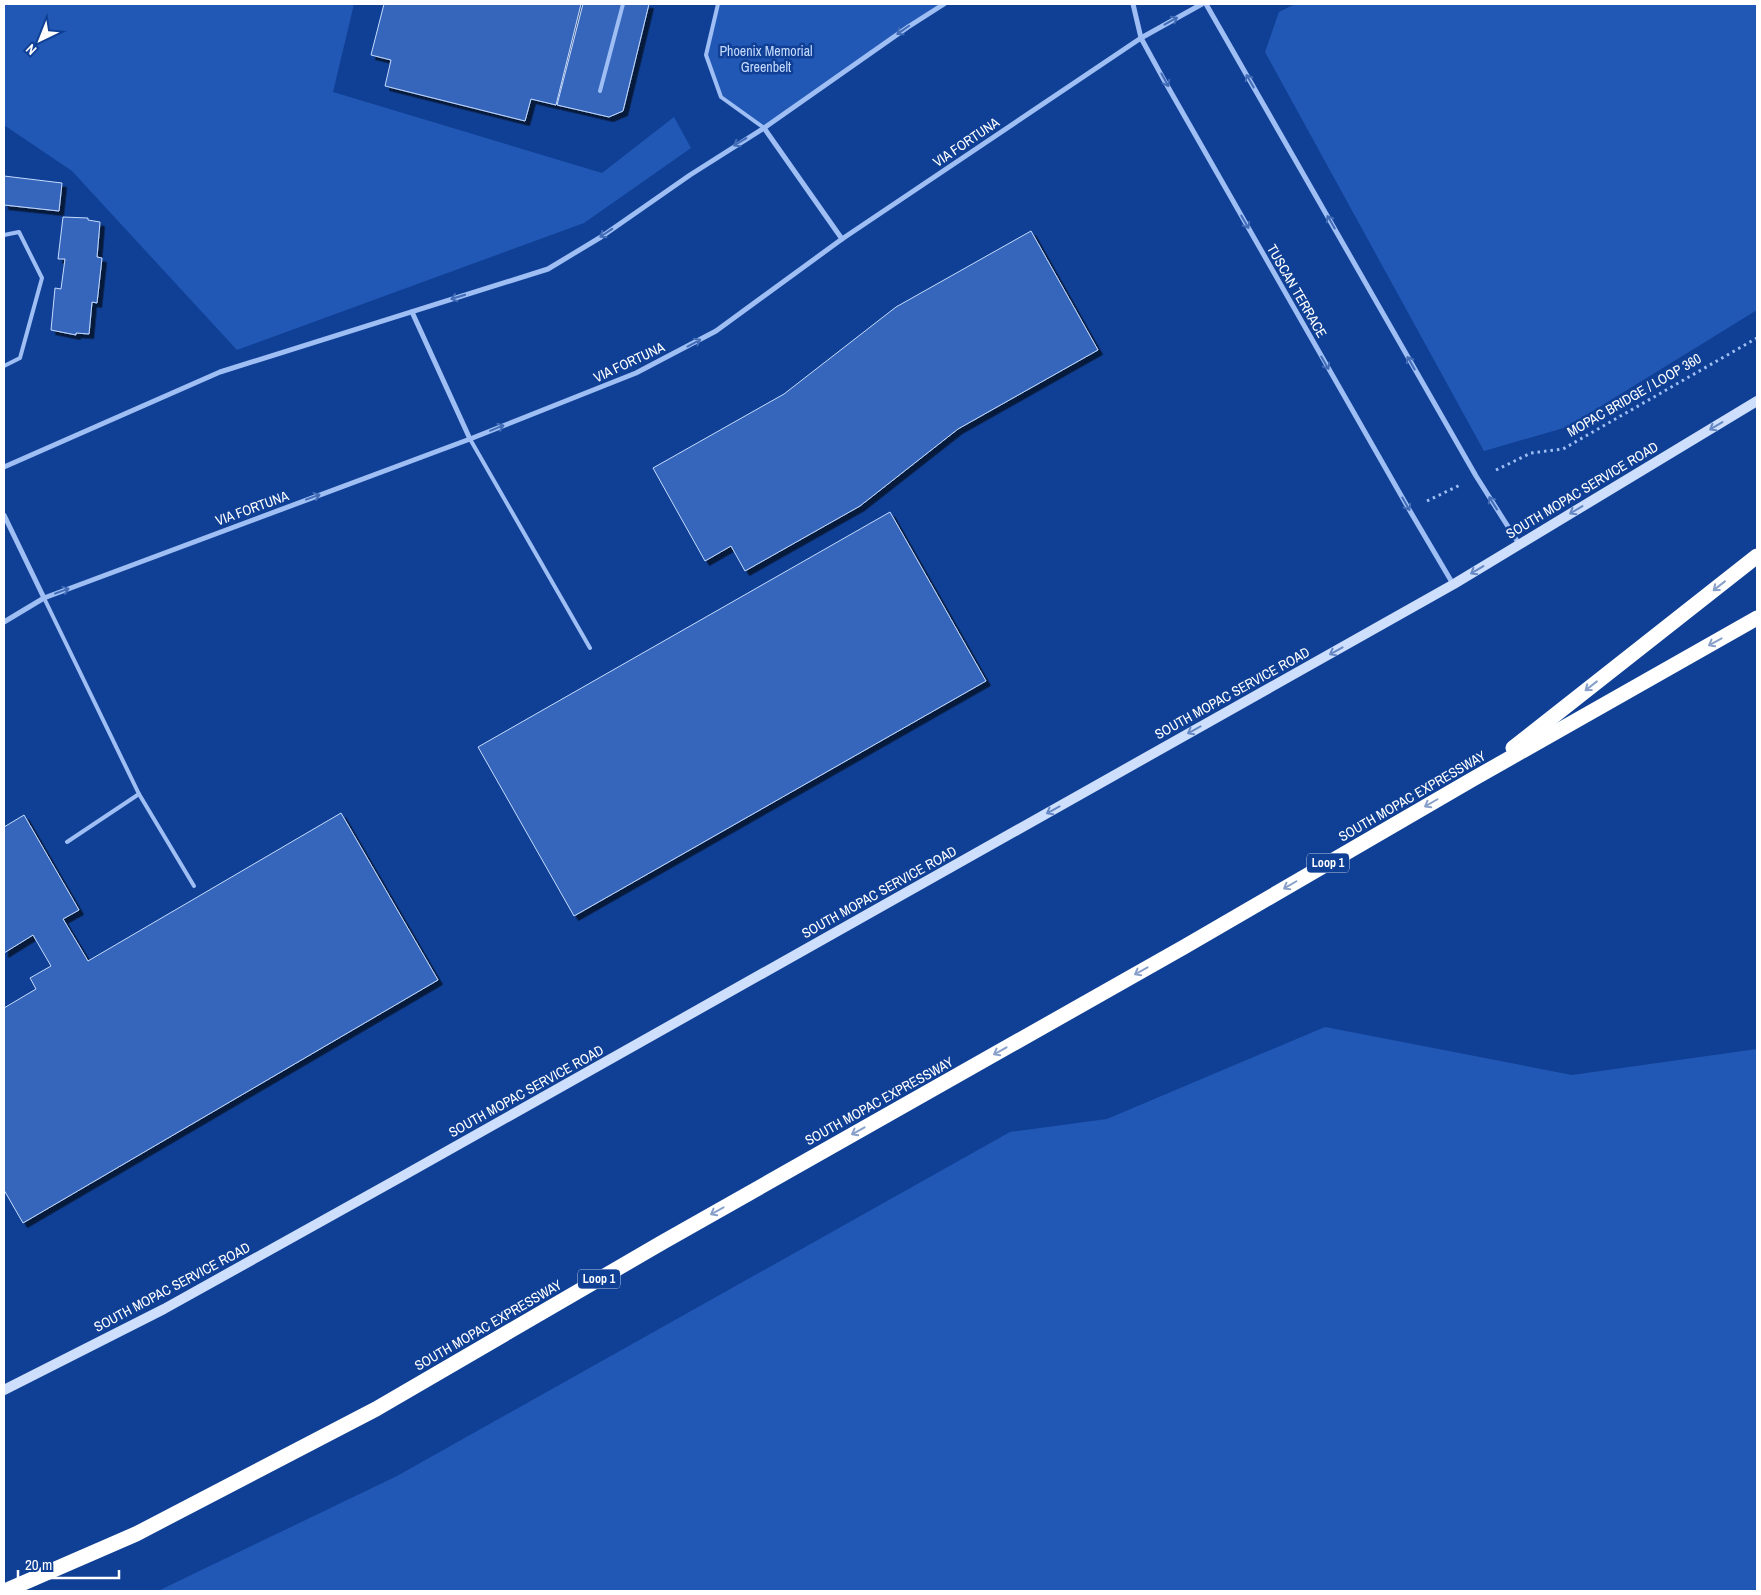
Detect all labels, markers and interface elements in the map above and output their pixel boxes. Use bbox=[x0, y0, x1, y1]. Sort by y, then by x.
north arrow bbox=[15, 15, 65, 65]
one-way arrow bbox=[1164, 15, 1178, 25]
one-way arrow bbox=[896, 25, 910, 35]
text: N bbox=[22, 40, 40, 59]
park label: Phoenix Memorial Greenbelt bbox=[719, 42, 813, 76]
one-way arrow bbox=[1160, 73, 1170, 87]
one-way arrow bbox=[1245, 73, 1255, 88]
street label: VIA FORTUNA bbox=[929, 113, 1003, 171]
one-way arrow bbox=[734, 137, 748, 147]
one-way arrow bbox=[1240, 214, 1250, 229]
one-way arrow bbox=[1325, 215, 1335, 229]
one-way arrow bbox=[599, 228, 613, 238]
street label: TUSCAN TERRACE bbox=[1263, 241, 1331, 341]
one-way arrow bbox=[450, 293, 466, 303]
street label: VIA FORTUNA bbox=[591, 338, 668, 386]
one-way arrow bbox=[687, 338, 702, 348]
street label: MOPAC BRIDGE / LOOP 360 bbox=[1564, 349, 1704, 441]
one-way arrow bbox=[1321, 355, 1331, 370]
one-way arrow bbox=[1406, 356, 1416, 370]
one-way arrow bbox=[1709, 421, 1723, 431]
one-way arrow bbox=[489, 423, 505, 432]
street label: SOUTH MOPAC SERVICE ROAD bbox=[1503, 437, 1661, 543]
street label: VIA FORTUNA bbox=[213, 486, 291, 530]
one-way arrow bbox=[304, 492, 320, 501]
one-way arrow bbox=[1401, 497, 1411, 511]
one-way arrow bbox=[1488, 497, 1498, 511]
one-way arrow bbox=[1570, 505, 1584, 515]
one-way arrow bbox=[1471, 565, 1485, 575]
one-way arrow bbox=[1712, 581, 1726, 591]
one-way arrow bbox=[54, 586, 69, 595]
one-way arrow bbox=[1708, 638, 1722, 648]
street label: SOUTH MOPAC SERVICE ROAD bbox=[1151, 643, 1313, 743]
one-way arrow bbox=[1329, 646, 1344, 656]
one-way arrow bbox=[1585, 681, 1598, 692]
one-way arrow bbox=[1188, 726, 1202, 736]
street label: SOUTH MOPAC EXPRESSWAY bbox=[1335, 746, 1489, 846]
one-way arrow bbox=[1424, 799, 1438, 809]
one-way arrow bbox=[1045, 805, 1060, 815]
street label: SOUTH MOPAC SERVICE ROAD bbox=[798, 842, 960, 942]
road number: Loop 1 bbox=[1307, 854, 1349, 872]
one-way arrow bbox=[1284, 881, 1298, 891]
one-way arrow bbox=[1135, 967, 1149, 977]
street label: SOUTH MOPAC SERVICE ROAD bbox=[445, 1041, 607, 1141]
one-way arrow bbox=[993, 1047, 1008, 1057]
street label: SOUTH MOPAC EXPRESSWAY bbox=[802, 1052, 957, 1149]
one-way arrow bbox=[852, 1127, 866, 1137]
one-way arrow bbox=[710, 1207, 725, 1217]
street label: SOUTH MOPAC SERVICE ROAD bbox=[91, 1238, 253, 1336]
road number: Loop 1 bbox=[578, 1270, 620, 1288]
street label: SOUTH MOPAC EXPRESSWAY bbox=[411, 1275, 565, 1375]
scale bar bbox=[18, 1548, 119, 1580]
text: 20 m bbox=[25, 1554, 52, 1575]

